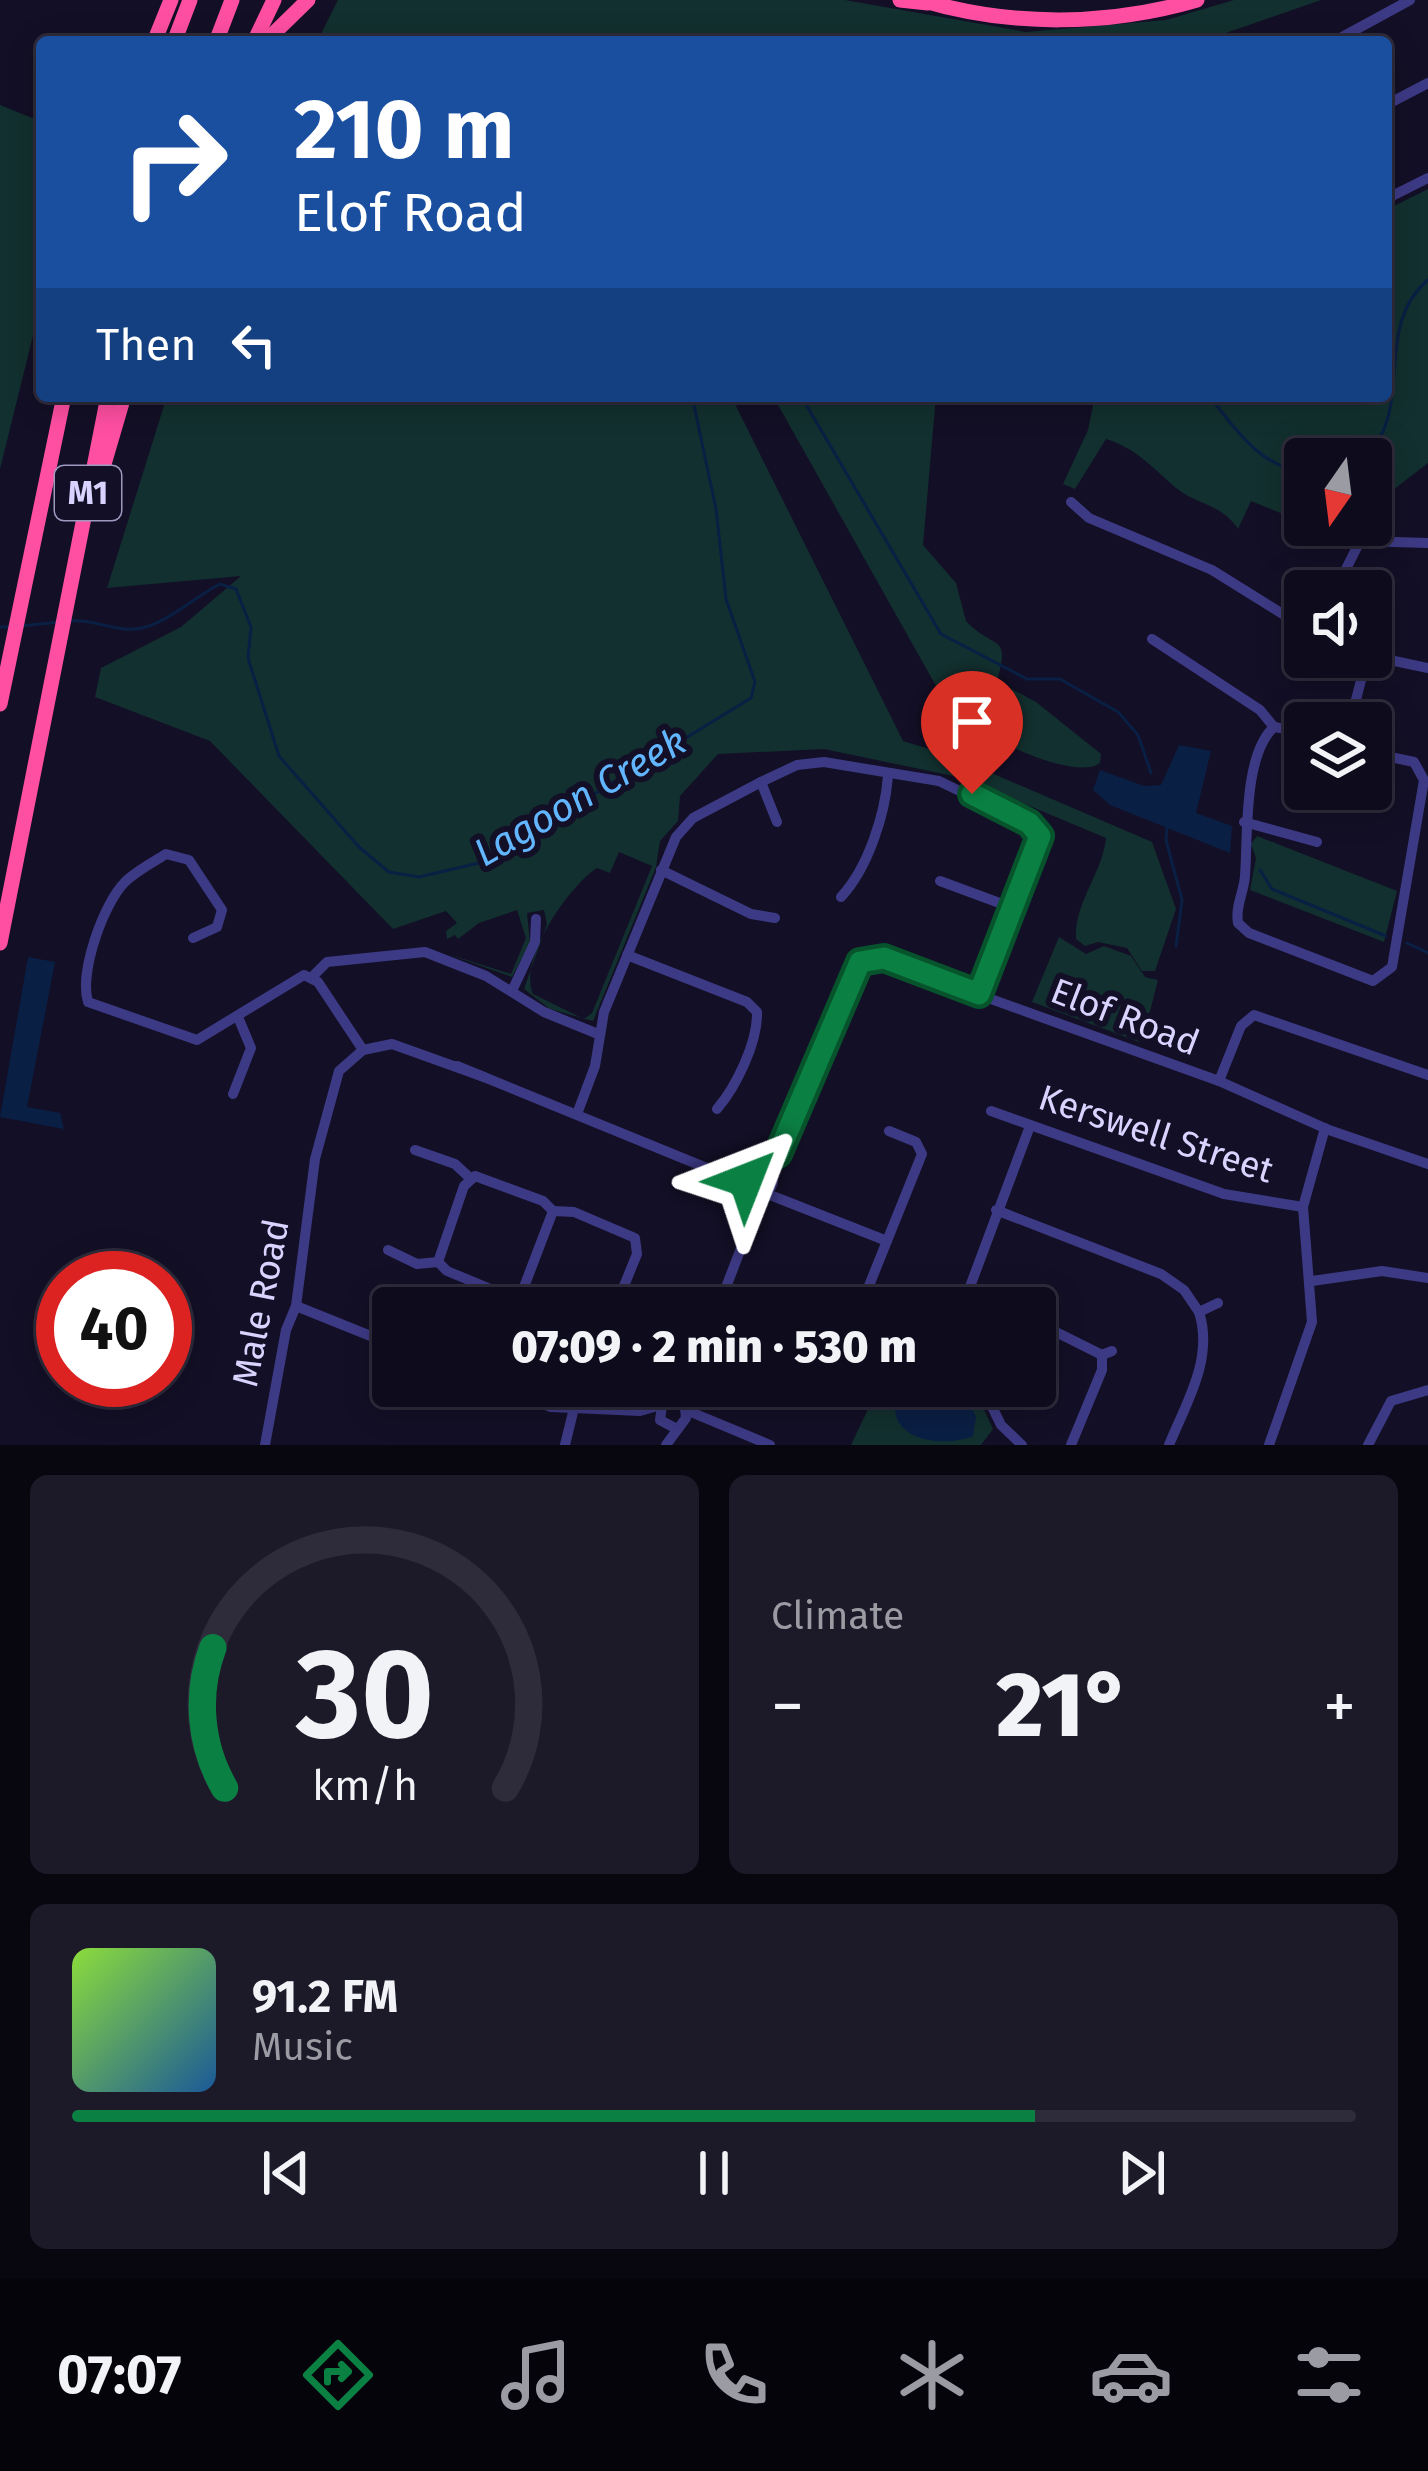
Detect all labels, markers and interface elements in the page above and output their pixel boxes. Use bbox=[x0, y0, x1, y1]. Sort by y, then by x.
text: 210 m bbox=[294, 79, 515, 180]
icon: right bbox=[96, 84, 252, 240]
text: Elof Road bbox=[294, 181, 527, 245]
icon: left bbox=[221, 312, 287, 378]
text: Then bbox=[96, 318, 197, 372]
north arrow bbox=[1284, 438, 1392, 546]
map controls bbox=[1284, 438, 1392, 810]
road number: M1 bbox=[55, 466, 121, 520]
button: sound bbox=[1284, 570, 1392, 678]
pin bbox=[921, 671, 1023, 794]
icon: arrive bbox=[939, 689, 1005, 755]
button: layers bbox=[1284, 702, 1392, 810]
water label: Lagoon Creek bbox=[466, 718, 694, 876]
street label: Elof Road bbox=[1045, 969, 1205, 1065]
street label: Kerswell Street bbox=[1033, 1075, 1279, 1193]
position arrow bbox=[683, 1117, 809, 1243]
street label: Male Road bbox=[223, 1215, 299, 1391]
speed limit sign: 40 bbox=[36, 1251, 192, 1407]
text: 07:09 · 2 min · 530 m bbox=[511, 1320, 917, 1374]
text: Climate bbox=[771, 1593, 904, 1639]
text: 30 bbox=[295, 1620, 433, 1770]
text: 21° bbox=[996, 1652, 1131, 1760]
text: − bbox=[771, 1667, 804, 1746]
text: + bbox=[1323, 1667, 1356, 1746]
text: km/h bbox=[311, 1759, 418, 1810]
text: 91.2 FM bbox=[252, 1970, 398, 2024]
text: Music bbox=[252, 2024, 353, 2070]
icon: previous bbox=[253, 2140, 319, 2206]
icon: pause bbox=[681, 2140, 747, 2206]
icon: next bbox=[1109, 2140, 1175, 2206]
icon: directions bbox=[296, 2333, 380, 2417]
icon: music bbox=[494, 2333, 578, 2417]
icon: phone bbox=[692, 2333, 776, 2417]
icon: climate bbox=[890, 2333, 974, 2417]
icon: car bbox=[1089, 2333, 1173, 2417]
icon: filters bbox=[1287, 2333, 1371, 2417]
text: 07:07 bbox=[57, 2343, 182, 2407]

